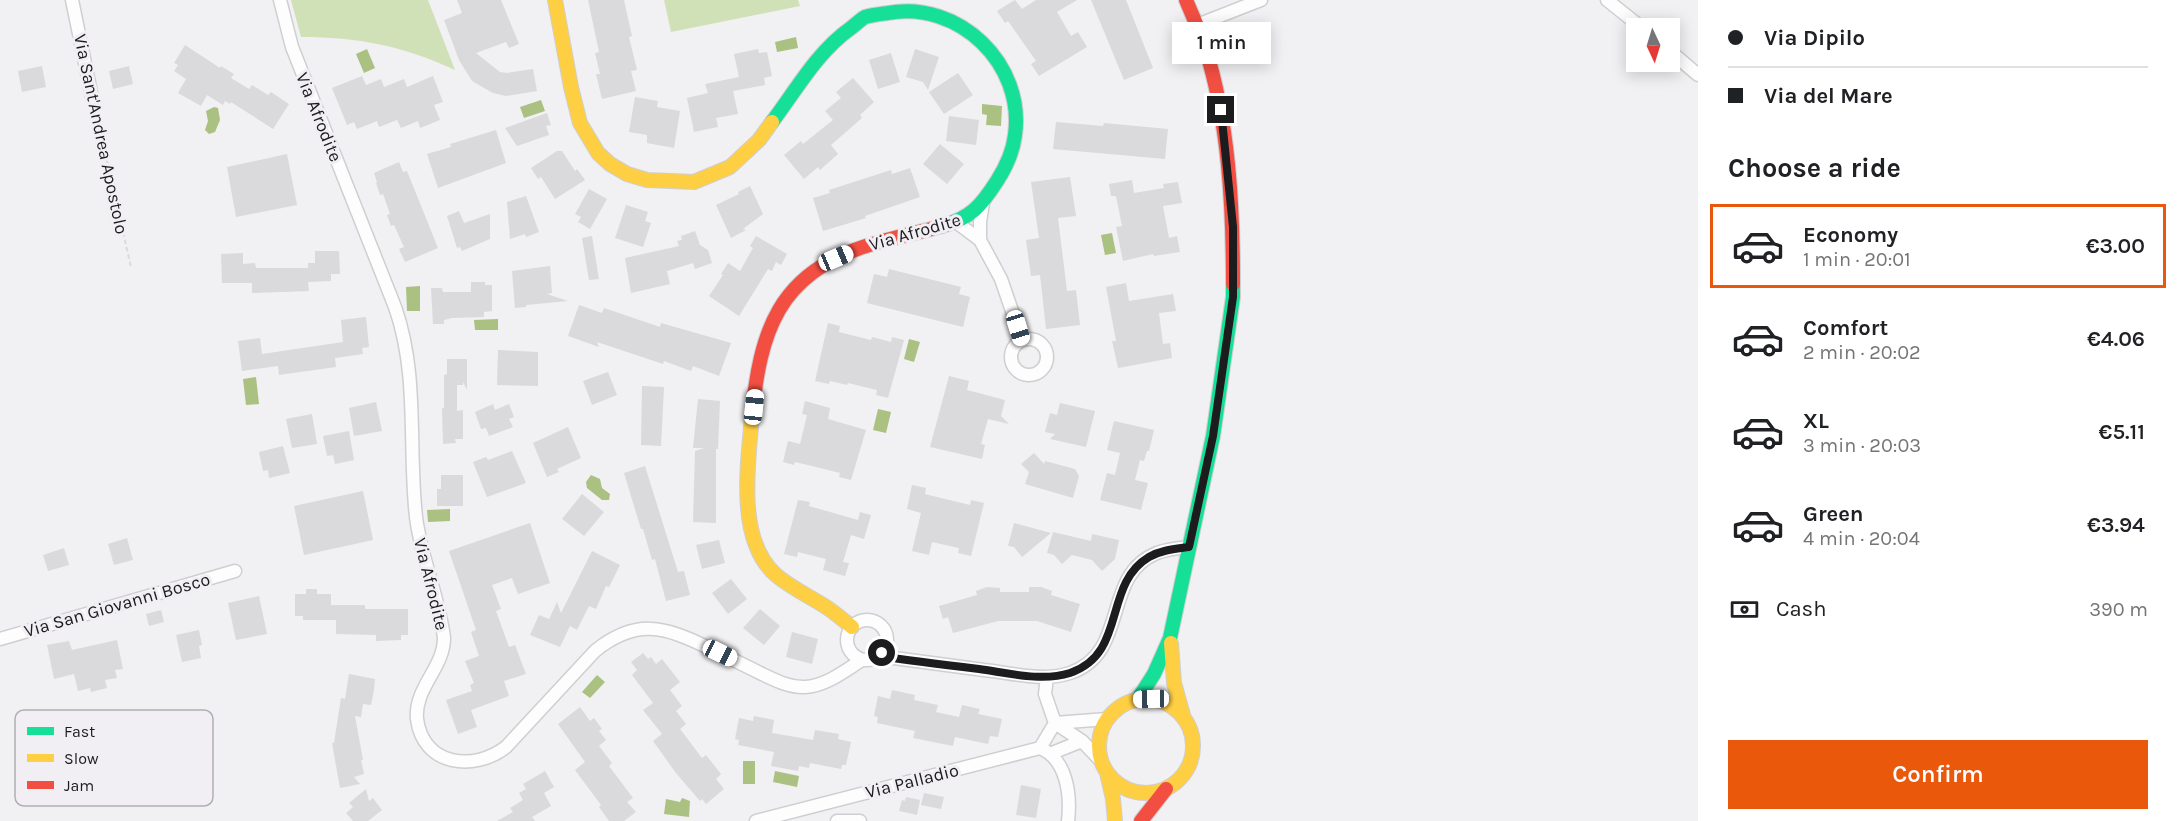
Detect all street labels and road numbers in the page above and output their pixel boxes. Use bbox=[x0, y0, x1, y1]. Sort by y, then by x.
street label: Via Sant'Andrea Apostolo bbox=[69, 32, 133, 236]
street label: Via Afrodite bbox=[291, 69, 347, 165]
street label: Via Afrodite bbox=[867, 208, 963, 256]
street label: Via Afrodite bbox=[409, 536, 453, 632]
street label: Via San Giovanni Bosco bbox=[22, 568, 212, 642]
street label: Via Palladio bbox=[863, 759, 961, 803]

